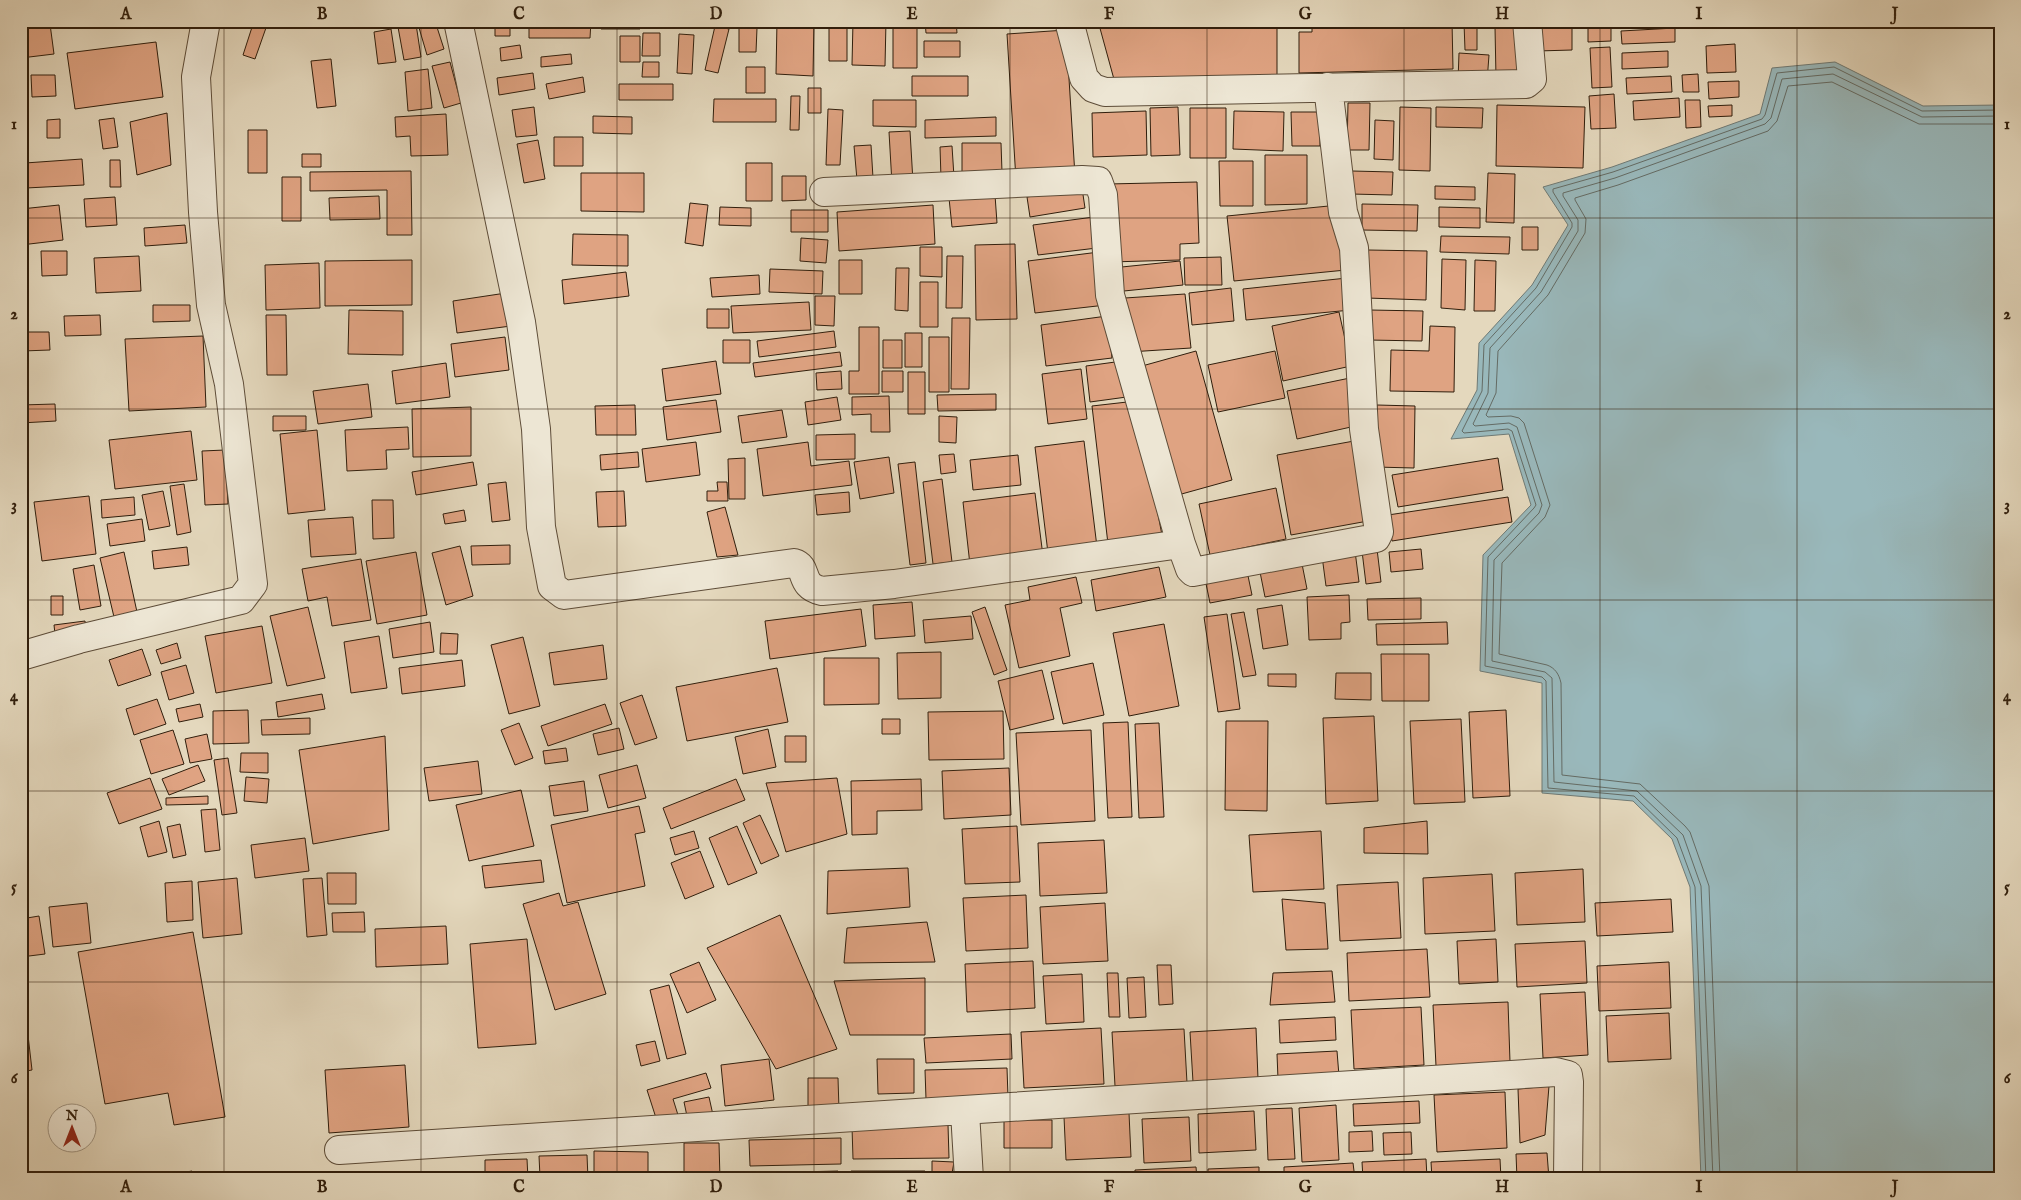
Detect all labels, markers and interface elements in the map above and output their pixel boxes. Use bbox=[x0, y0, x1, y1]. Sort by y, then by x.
text: A bbox=[120, 5, 133, 25]
text: B bbox=[317, 5, 328, 25]
text: C bbox=[513, 5, 525, 25]
text: D bbox=[710, 5, 723, 25]
text: E bbox=[906, 5, 918, 25]
text: F bbox=[1104, 5, 1115, 25]
text: G bbox=[1299, 5, 1312, 25]
text: H bbox=[1495, 5, 1509, 25]
text: I bbox=[1696, 5, 1703, 25]
text: J bbox=[1890, 5, 1899, 25]
text: 1 bbox=[11, 115, 17, 135]
text: 1 bbox=[2004, 115, 2010, 135]
text: 2 bbox=[10, 305, 18, 325]
text: 2 bbox=[2003, 305, 2011, 325]
text: 3 bbox=[11, 496, 17, 516]
text: 3 bbox=[2004, 496, 2010, 516]
text: 4 bbox=[10, 687, 19, 707]
text: 4 bbox=[2003, 687, 2012, 707]
text: 5 bbox=[11, 878, 17, 898]
text: 5 bbox=[2004, 878, 2010, 898]
text: 6 bbox=[11, 1069, 19, 1089]
text: 6 bbox=[2004, 1069, 2012, 1089]
north arrow bbox=[48, 1102, 98, 1152]
text: N bbox=[65, 1107, 78, 1125]
text: A bbox=[120, 1178, 133, 1198]
text: B bbox=[317, 1178, 328, 1198]
text: C bbox=[513, 1178, 525, 1198]
text: D bbox=[710, 1178, 723, 1198]
text: E bbox=[906, 1178, 918, 1198]
text: F bbox=[1104, 1178, 1115, 1198]
text: G bbox=[1299, 1178, 1312, 1198]
text: H bbox=[1495, 1178, 1509, 1198]
text: I bbox=[1696, 1178, 1703, 1198]
text: J bbox=[1890, 1178, 1899, 1198]

